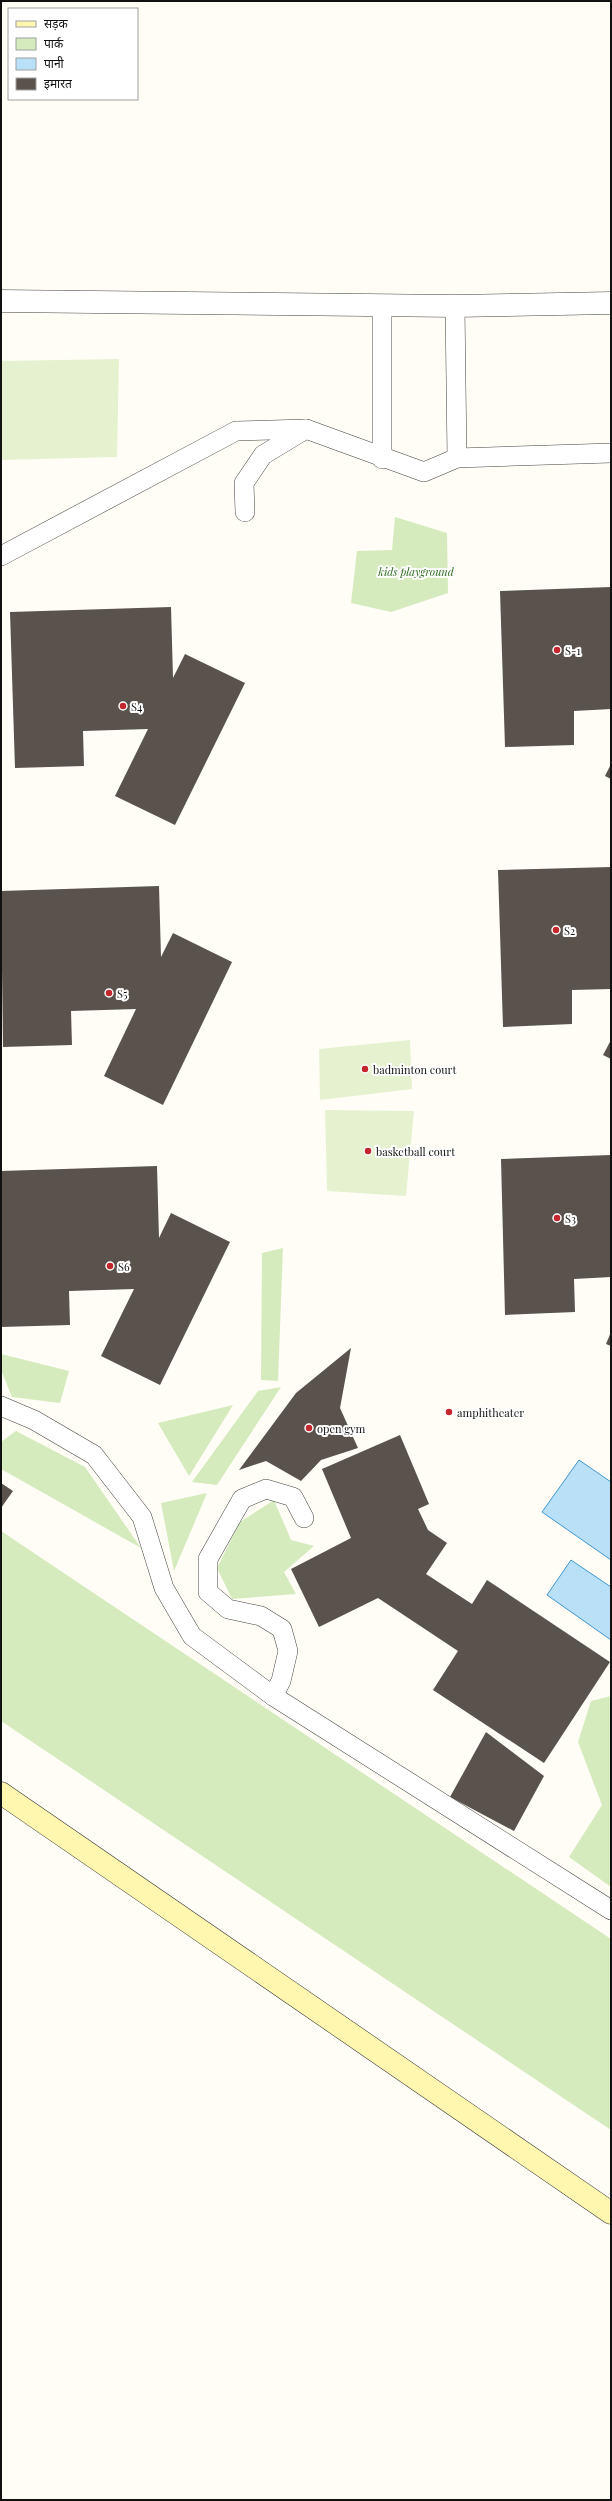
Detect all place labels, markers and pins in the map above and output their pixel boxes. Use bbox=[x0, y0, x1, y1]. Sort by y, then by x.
place label: S-1 bbox=[565, 643, 581, 658]
marker: S-1 bbox=[552, 645, 562, 655]
place label: S4 bbox=[131, 699, 143, 714]
marker: S4 bbox=[118, 701, 128, 711]
place label: S2 bbox=[564, 923, 575, 938]
marker: S2 bbox=[551, 925, 561, 935]
place label: S5 bbox=[117, 986, 128, 1001]
marker: S5 bbox=[104, 988, 114, 998]
place label: badminton court bbox=[373, 1062, 457, 1077]
marker: badminton court bbox=[360, 1064, 370, 1074]
place label: basketball court bbox=[376, 1144, 455, 1159]
marker: basketball court bbox=[363, 1146, 373, 1156]
place label: S3 bbox=[565, 1211, 576, 1226]
marker: S3 bbox=[552, 1213, 562, 1223]
place label: S6 bbox=[118, 1259, 130, 1274]
marker: S6 bbox=[105, 1261, 115, 1271]
place label: amphitheater bbox=[457, 1405, 524, 1420]
marker: amphitheater bbox=[444, 1407, 454, 1417]
place label: open gym bbox=[317, 1421, 366, 1436]
marker: open gym bbox=[304, 1423, 314, 1433]

